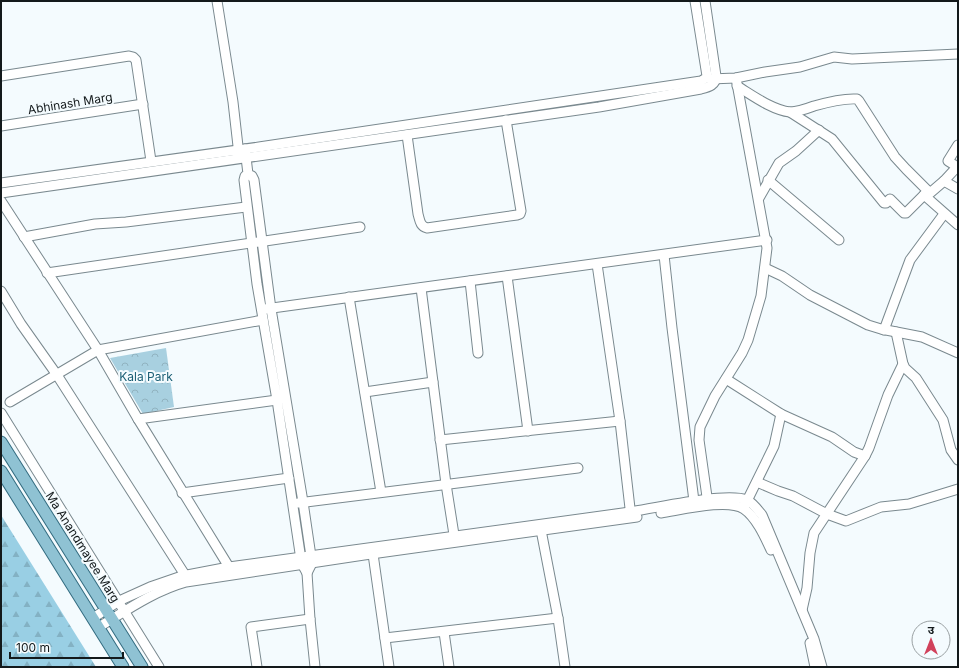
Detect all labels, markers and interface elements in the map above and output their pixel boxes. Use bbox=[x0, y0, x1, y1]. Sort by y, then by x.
street label: Abhinash Marg bbox=[27, 89, 113, 117]
park label: Kala Park bbox=[119, 369, 173, 384]
street label: Ma Anandmayee Marg bbox=[43, 489, 123, 605]
north arrow bbox=[911, 620, 951, 660]
text: उ bbox=[928, 623, 935, 637]
scale bar bbox=[10, 634, 123, 660]
text: 100 m bbox=[16, 640, 50, 655]

